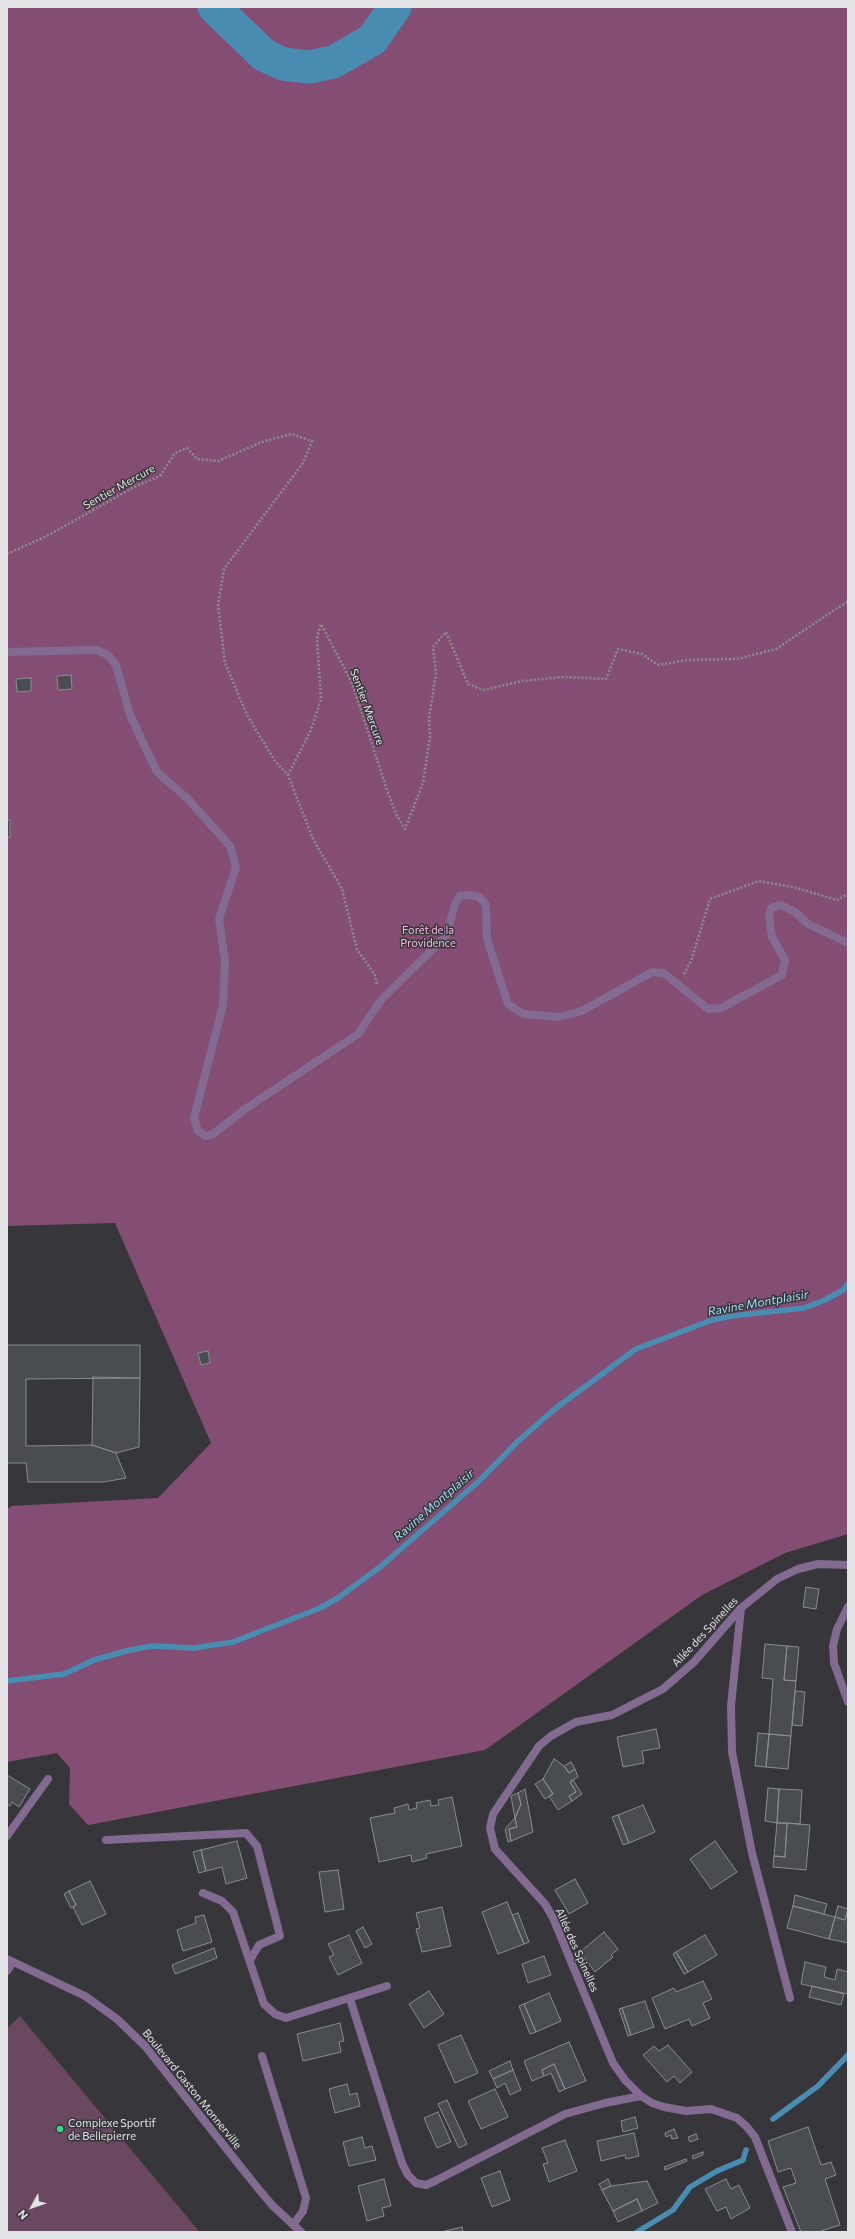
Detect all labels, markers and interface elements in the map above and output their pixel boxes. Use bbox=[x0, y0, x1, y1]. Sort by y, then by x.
street label: Sentier Mercure bbox=[81, 462, 157, 512]
street label: Sentier Mercure bbox=[347, 667, 387, 747]
park label: Forêt de la Providence bbox=[400, 923, 456, 949]
water label: Ravine Montplaisir bbox=[707, 1287, 809, 1319]
water label: Ravine Montplaisir bbox=[391, 1466, 477, 1544]
street label: Allée des Spinelles bbox=[669, 1594, 741, 1670]
street label: Allée des Spinelles bbox=[553, 1906, 601, 1994]
street label: Boulevard Gaston Monnerville bbox=[140, 2026, 244, 2152]
place label: Complexe Sportif de Bellepierre bbox=[68, 2116, 156, 2142]
marker: Complexe Sportif de Bellepierre bbox=[55, 2124, 65, 2134]
north arrow bbox=[12, 2187, 52, 2227]
text: N bbox=[15, 2208, 30, 2222]

